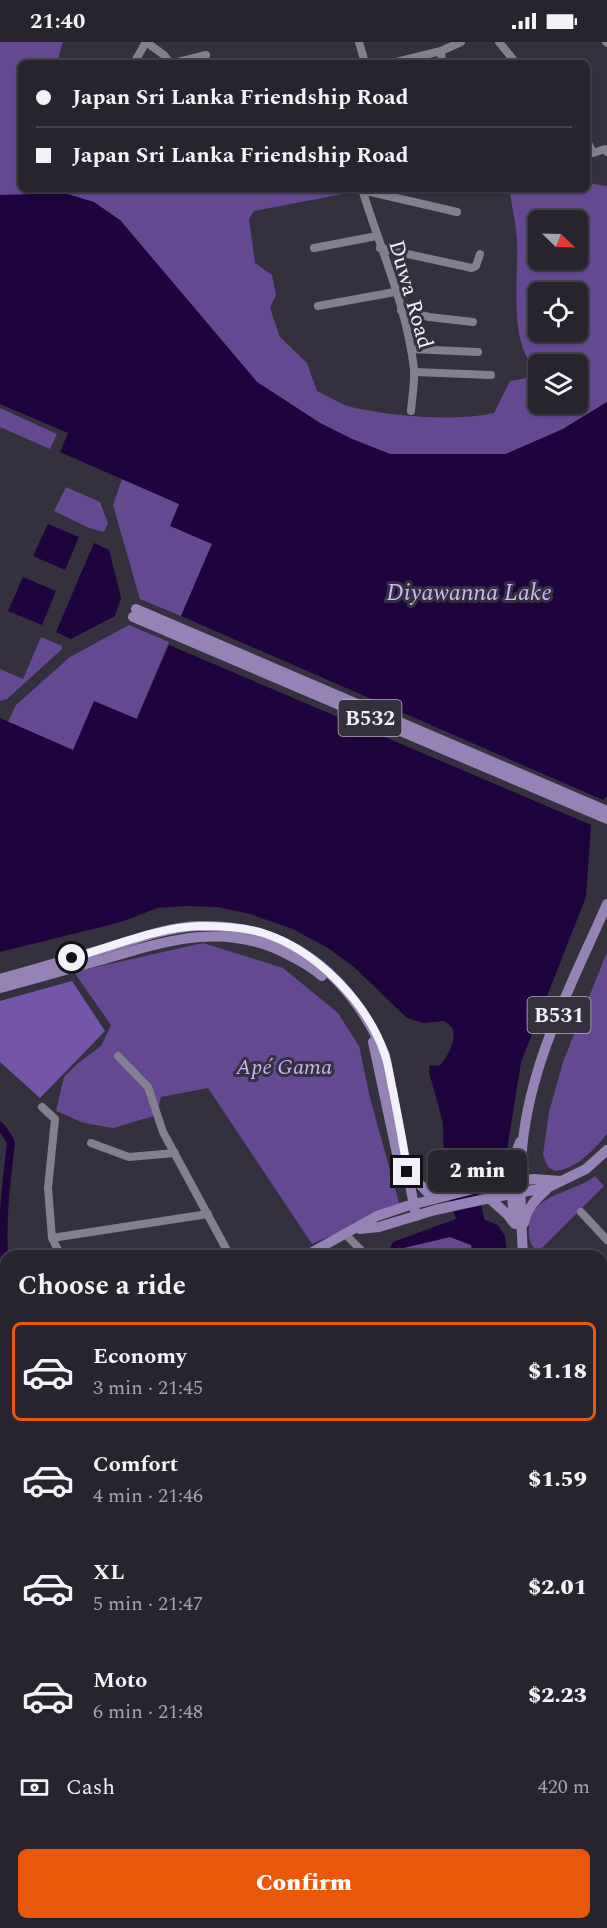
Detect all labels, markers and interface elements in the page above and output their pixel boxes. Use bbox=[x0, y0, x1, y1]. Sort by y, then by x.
text: 21:40 bbox=[30, 5, 85, 38]
text: Japan Sri Lanka Friendship Road bbox=[72, 81, 408, 114]
text: Japan Sri Lanka Friendship Road bbox=[72, 139, 408, 172]
north arrow bbox=[528, 210, 588, 270]
map controls bbox=[528, 210, 588, 414]
street label: Duwa Road bbox=[379, 236, 442, 353]
button: locate bbox=[528, 282, 588, 342]
button: layers bbox=[528, 354, 588, 414]
water label: Diyawanna Lake bbox=[386, 575, 552, 611]
road number: B532 bbox=[338, 700, 401, 736]
route start bbox=[58, 944, 85, 971]
road number: B531 bbox=[528, 997, 590, 1033]
park label: Apé Gama bbox=[235, 1051, 332, 1084]
callout: 2 min bbox=[428, 1151, 527, 1193]
text: 2 min bbox=[450, 1156, 505, 1186]
route end bbox=[393, 1158, 420, 1185]
text: Choose a ride bbox=[18, 1265, 186, 1307]
text: Economy bbox=[93, 1340, 186, 1373]
icon: car bbox=[21, 1345, 75, 1399]
text: $1.18 bbox=[528, 1355, 587, 1388]
text: 3 min · 21:45 bbox=[93, 1373, 203, 1403]
text: Comfort bbox=[93, 1448, 178, 1481]
icon: car bbox=[21, 1453, 75, 1507]
text: $1.59 bbox=[528, 1463, 587, 1496]
text: 4 min · 21:46 bbox=[93, 1481, 203, 1511]
text: XL bbox=[93, 1556, 124, 1589]
icon: car bbox=[21, 1561, 75, 1615]
text: $2.01 bbox=[528, 1571, 587, 1604]
text: 5 min · 21:47 bbox=[93, 1589, 203, 1619]
text: Moto bbox=[93, 1664, 147, 1697]
icon: car bbox=[21, 1669, 75, 1723]
text: $2.23 bbox=[528, 1679, 587, 1712]
text: 6 min · 21:48 bbox=[93, 1697, 203, 1727]
icon: cash bbox=[18, 1771, 51, 1804]
text: Cash bbox=[66, 1771, 115, 1804]
text: 420 m bbox=[538, 1772, 590, 1802]
button: Confirm bbox=[18, 1849, 590, 1918]

